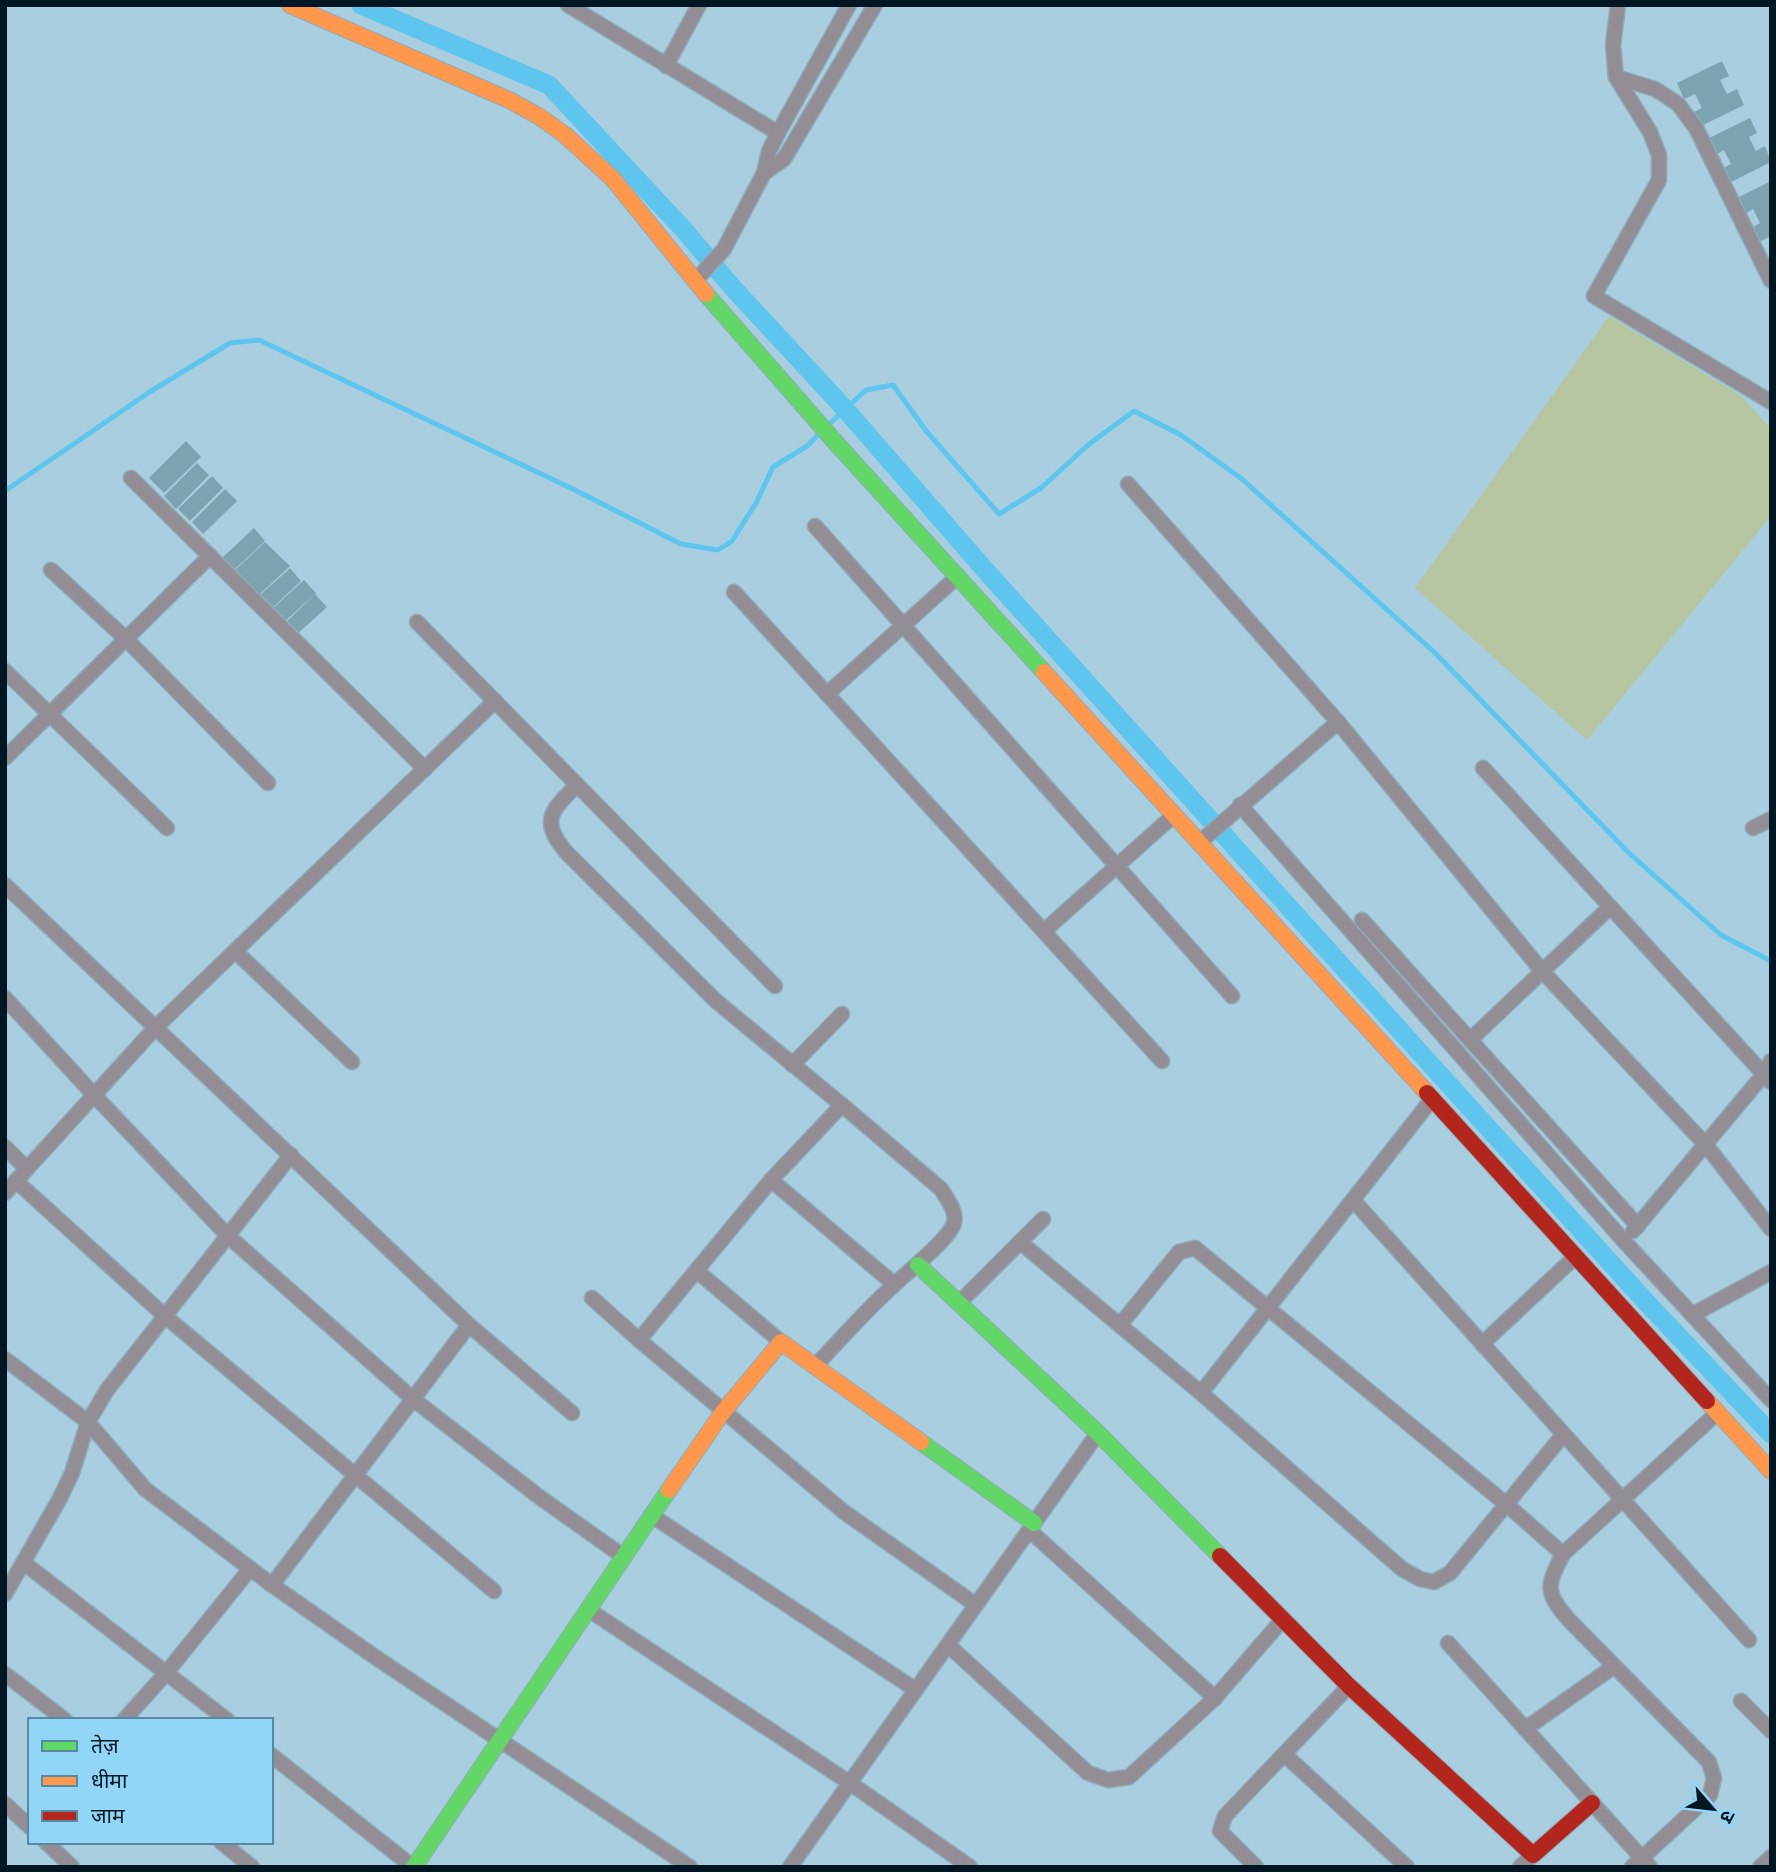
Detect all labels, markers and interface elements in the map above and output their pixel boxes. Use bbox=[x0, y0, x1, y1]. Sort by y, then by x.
legend bbox=[28, 1718, 273, 1844]
text: तेज़ bbox=[91, 1733, 119, 1758]
text: धीमा bbox=[91, 1768, 128, 1793]
north arrow bbox=[1678, 1774, 1748, 1844]
text: जाम bbox=[91, 1803, 125, 1828]
text: उ bbox=[1714, 1806, 1740, 1828]

